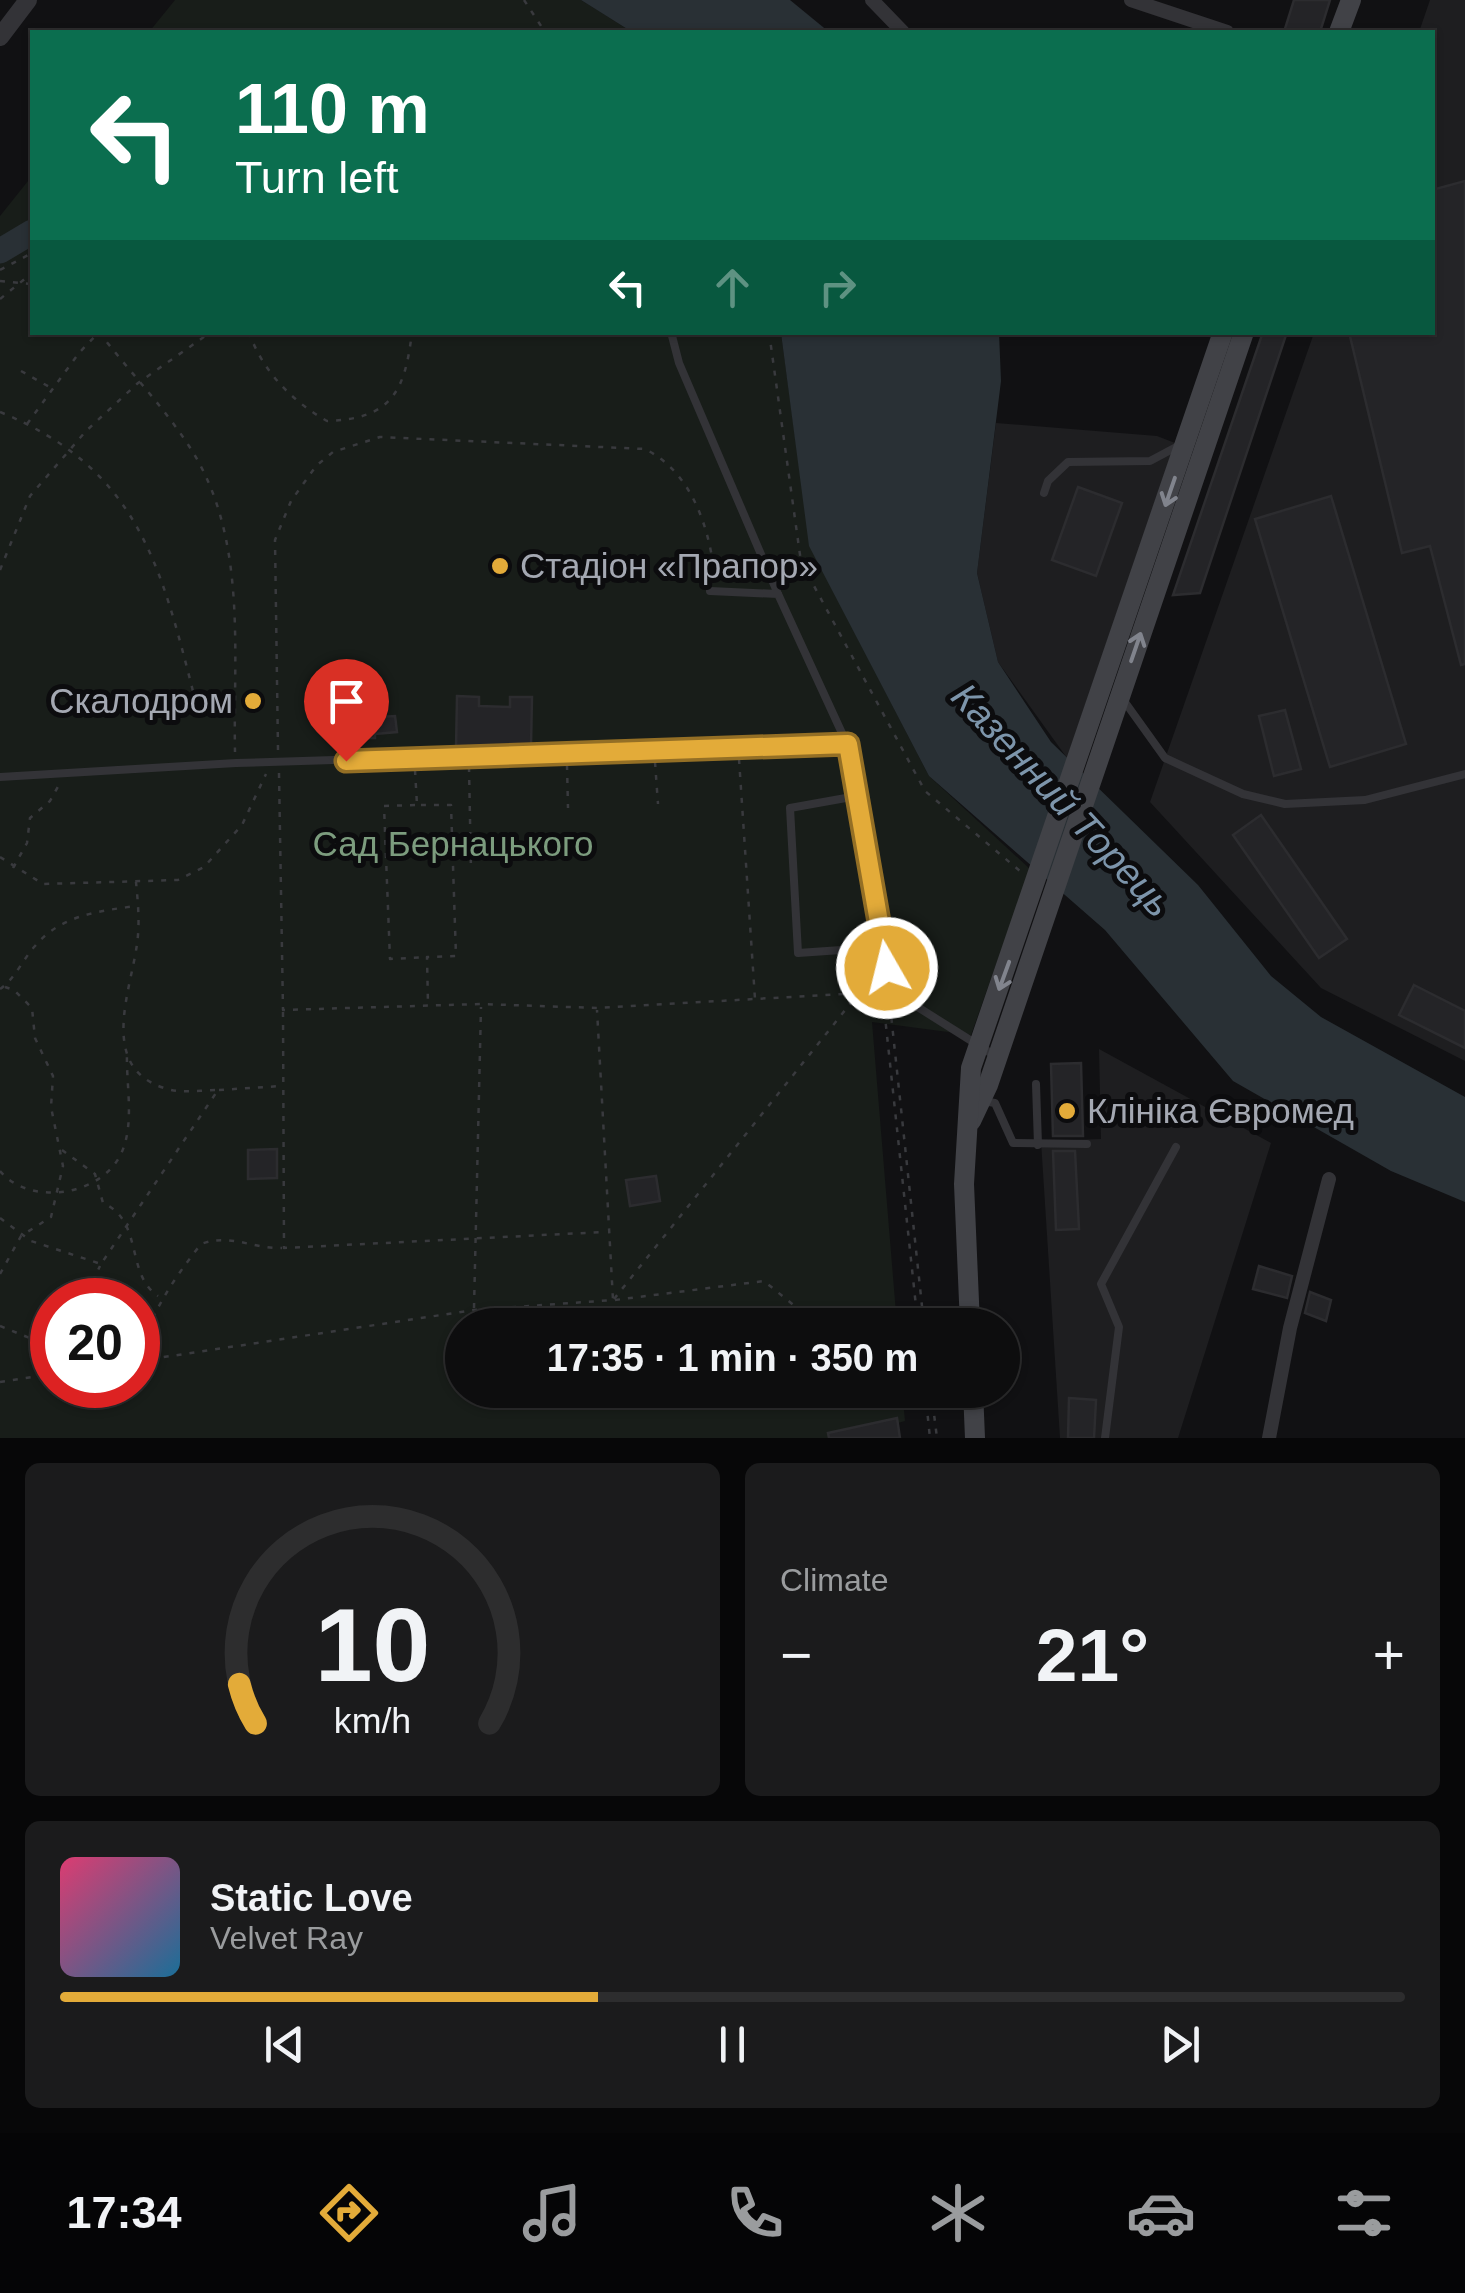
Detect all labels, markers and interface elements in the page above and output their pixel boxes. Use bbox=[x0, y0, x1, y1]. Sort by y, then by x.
icon: left bbox=[70, 70, 200, 200]
text: 110 m bbox=[235, 70, 430, 148]
text: Turn left bbox=[235, 152, 398, 203]
icon: left bbox=[600, 260, 655, 315]
icon: ahead bbox=[705, 260, 760, 315]
icon: right bbox=[810, 260, 865, 315]
one-way arrow bbox=[1160, 475, 1178, 506]
place label: Стадіон «Прапор» bbox=[520, 546, 818, 585]
marker: Стадіон «Прапор» bbox=[489, 555, 511, 577]
one-way arrow bbox=[1129, 631, 1147, 663]
pin bbox=[304, 659, 389, 762]
icon: arrive bbox=[319, 674, 374, 729]
water label: Казенний Торець bbox=[943, 675, 1181, 925]
place label: Скалодром bbox=[49, 681, 233, 720]
marker: Скалодром bbox=[242, 690, 264, 712]
park label: Сад Бернацького bbox=[313, 824, 593, 863]
position arrow bbox=[835, 916, 939, 1020]
one-way arrow bbox=[994, 960, 1012, 991]
place label: Клініка Євромед bbox=[1087, 1091, 1354, 1130]
marker: Клініка Євромед bbox=[1056, 1100, 1078, 1122]
speed limit sign: 20 bbox=[30, 1278, 160, 1408]
text: 17:35 · 1 min · 350 m bbox=[547, 1337, 918, 1379]
text: Climate bbox=[780, 1562, 888, 1598]
text: 10 bbox=[315, 1587, 430, 1703]
text: 21° bbox=[1036, 1613, 1149, 1697]
text: − bbox=[780, 1624, 812, 1686]
text: + bbox=[1373, 1624, 1405, 1686]
text: km/h bbox=[334, 1701, 411, 1741]
text: Static Love bbox=[210, 1877, 413, 1919]
text: Velvet Ray bbox=[210, 1920, 363, 1956]
icon: previous bbox=[257, 2017, 312, 2072]
icon: pause bbox=[705, 2017, 760, 2072]
icon: next bbox=[1153, 2017, 1208, 2072]
icon: directions bbox=[314, 2178, 384, 2248]
icon: music bbox=[517, 2178, 587, 2248]
icon: phone bbox=[720, 2178, 790, 2248]
icon: climate bbox=[923, 2178, 993, 2248]
icon: car bbox=[1126, 2178, 1196, 2248]
icon: filters bbox=[1329, 2178, 1399, 2248]
text: 17:34 bbox=[66, 2187, 182, 2238]

